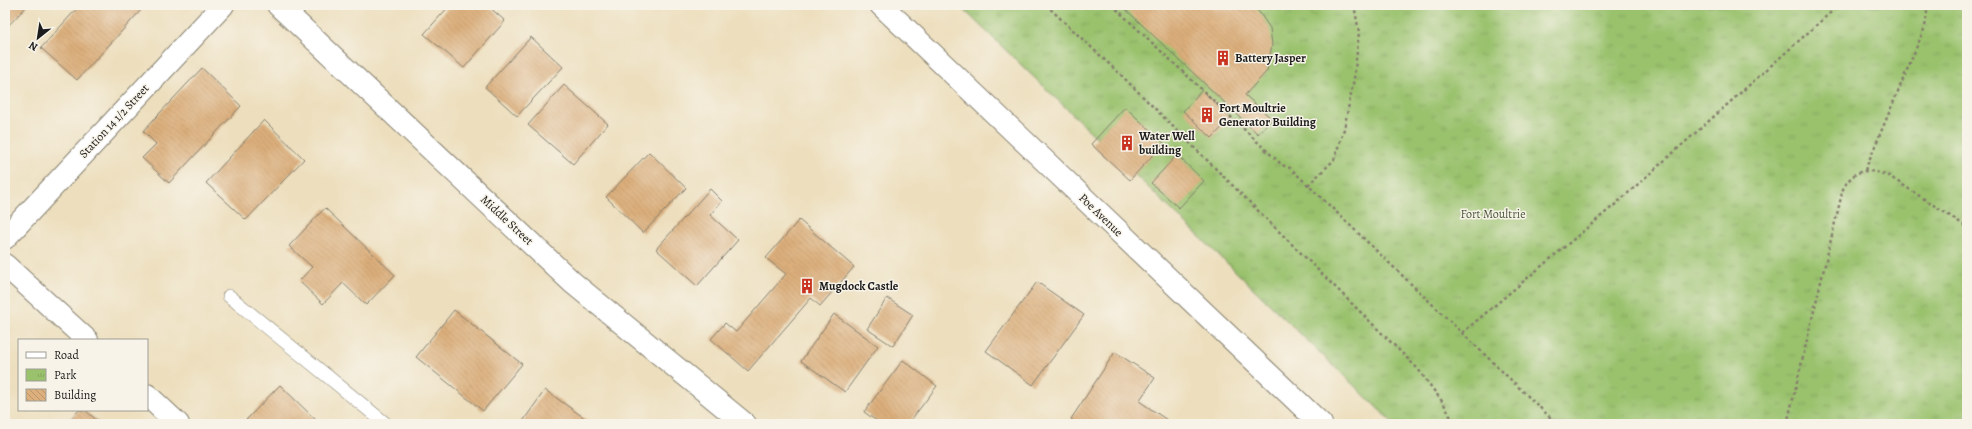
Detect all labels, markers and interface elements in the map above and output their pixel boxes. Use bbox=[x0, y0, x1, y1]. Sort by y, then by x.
north arrow bbox=[18, 18, 58, 58]
text: N bbox=[26, 38, 40, 55]
building icon: Battery Jasper bbox=[1214, 49, 1232, 67]
place label: Battery Jasper bbox=[1235, 50, 1306, 66]
street label: Station 14 1/2 Street bbox=[75, 81, 153, 161]
place label: Fort Moultrie Generator Building bbox=[1219, 100, 1317, 130]
building icon: Fort Moultrie Generator Building bbox=[1198, 106, 1216, 124]
place label: Water Well building bbox=[1138, 128, 1195, 158]
building icon: Water Well building bbox=[1118, 134, 1136, 152]
street label: Poe Avenue bbox=[1075, 190, 1127, 240]
street label: Middle Street bbox=[477, 191, 537, 249]
park label: Fort Moultrie bbox=[1460, 206, 1526, 222]
building icon: Mugdock Castle bbox=[798, 277, 816, 295]
place label: Mugdock Castle bbox=[819, 278, 899, 294]
legend bbox=[18, 339, 148, 411]
text: Road bbox=[54, 347, 80, 363]
text: Park bbox=[54, 367, 77, 383]
text: Building bbox=[54, 387, 96, 403]

